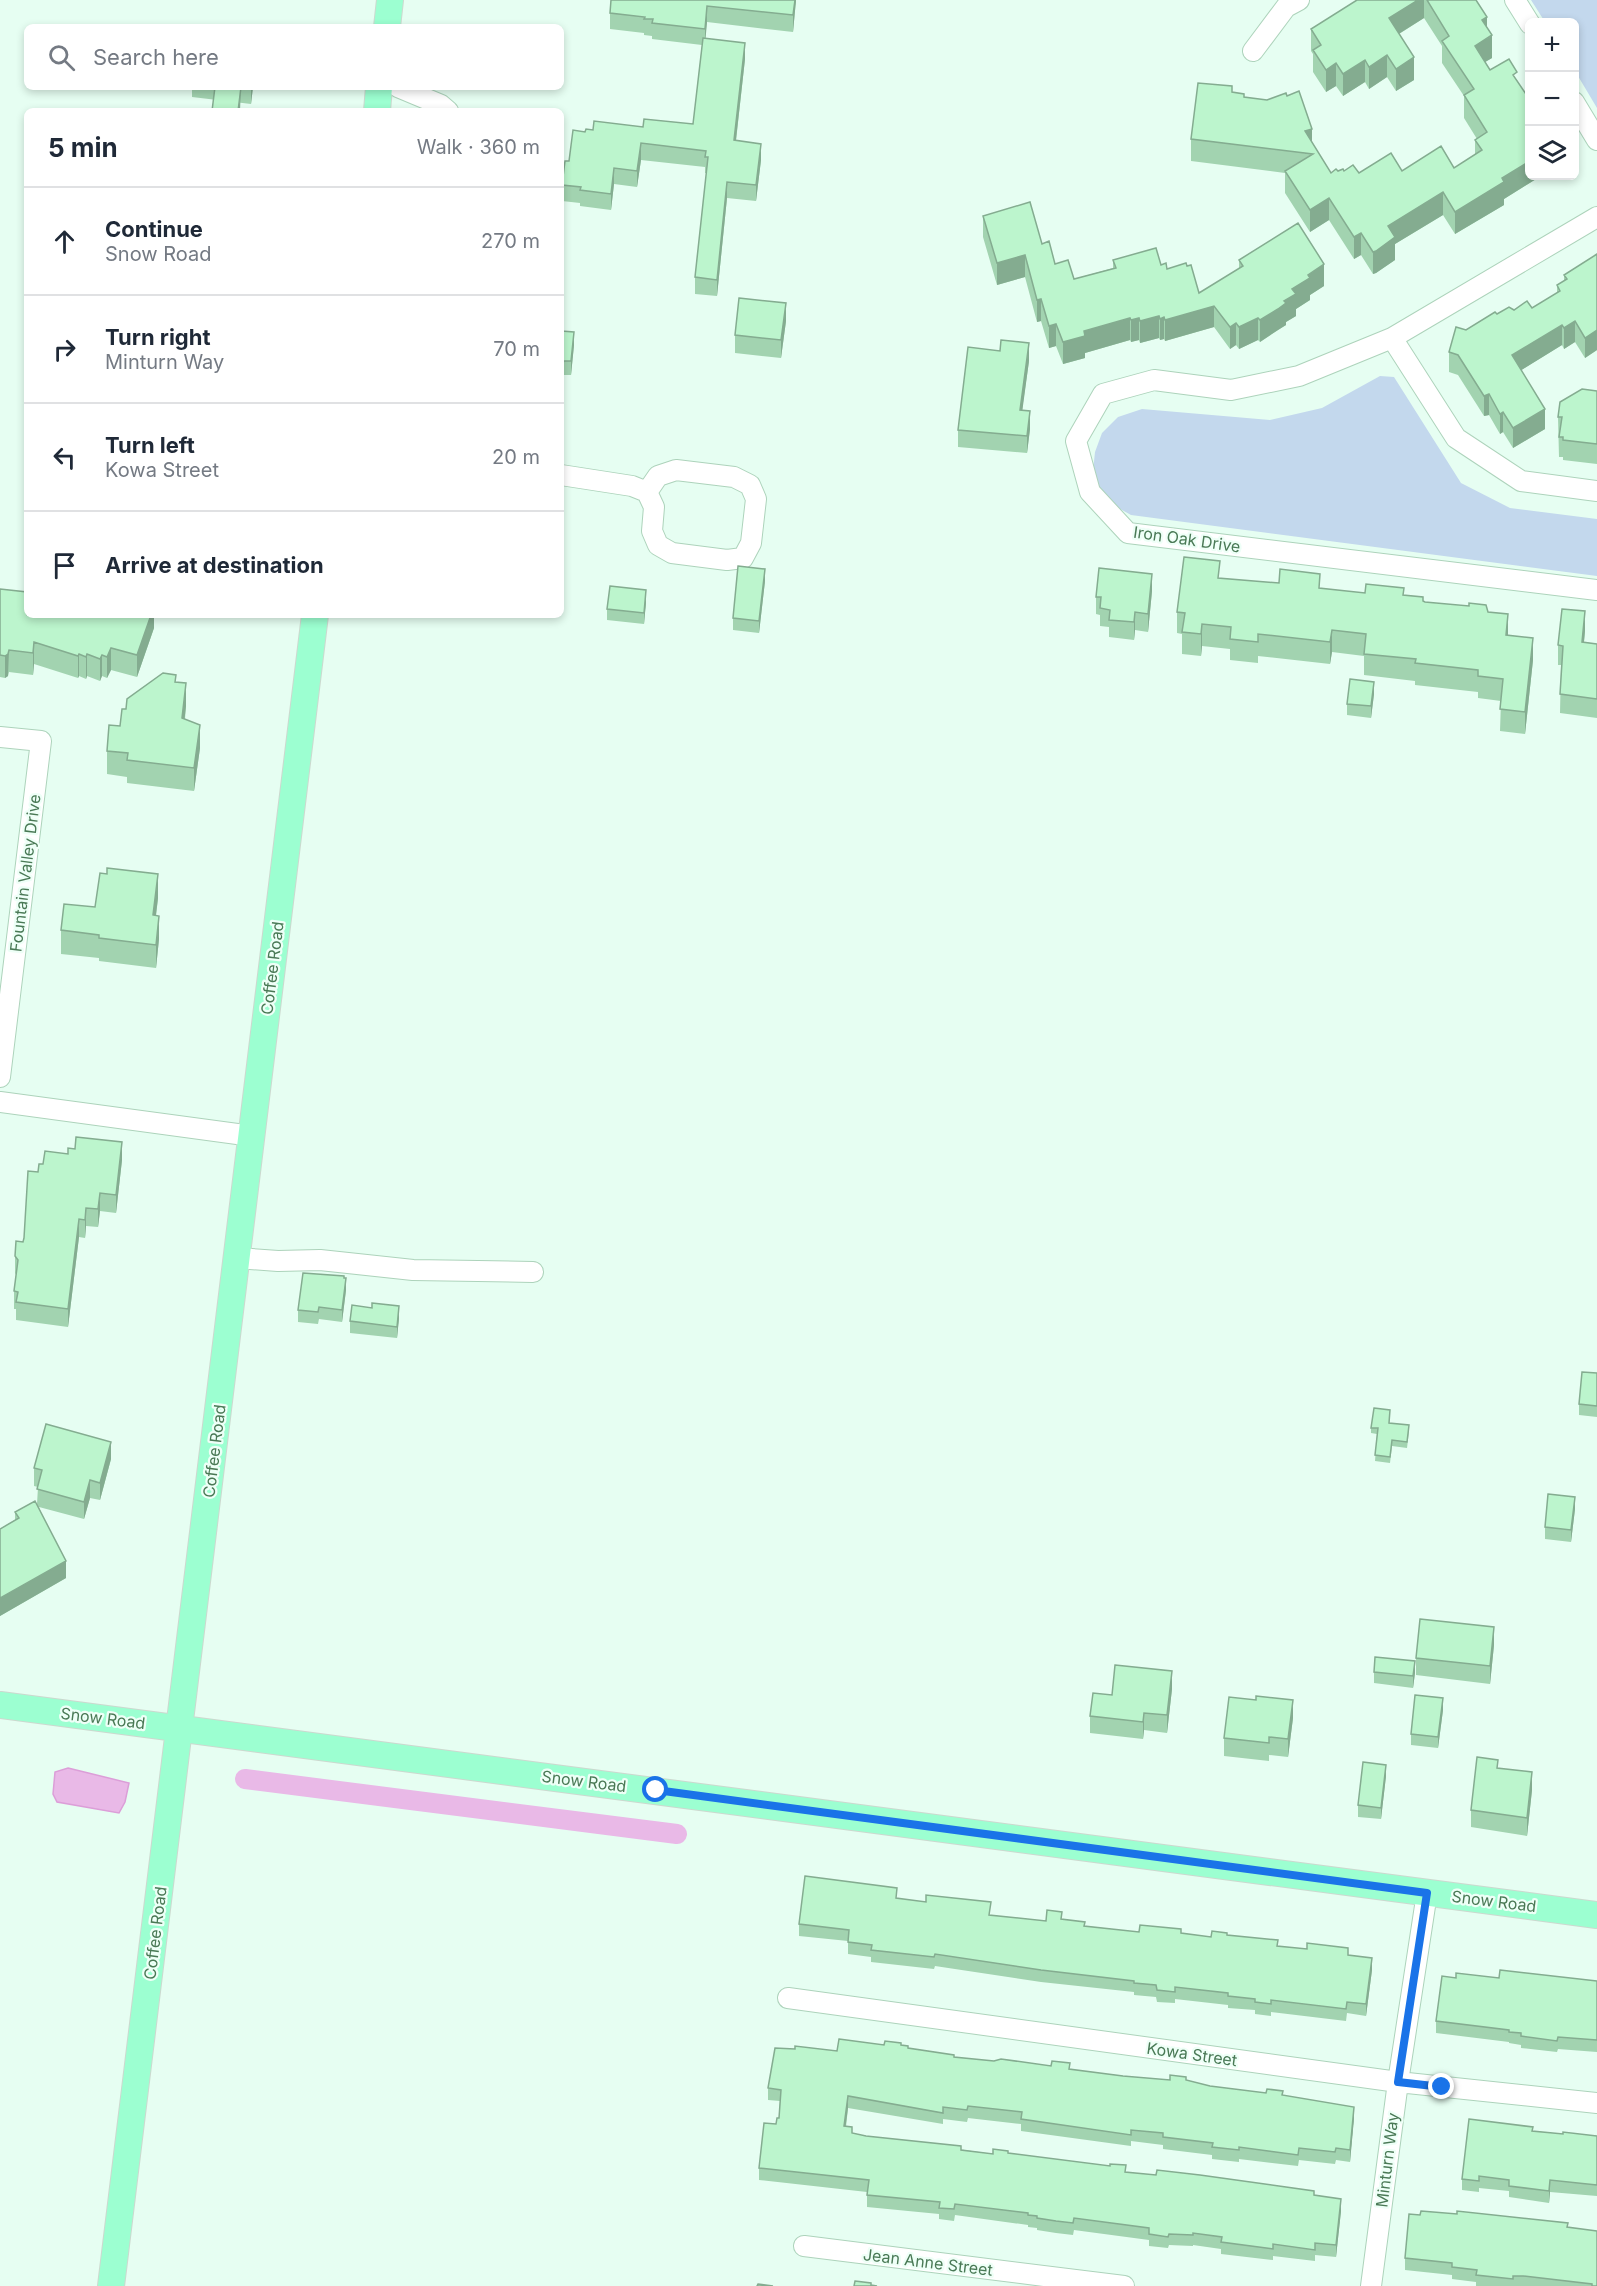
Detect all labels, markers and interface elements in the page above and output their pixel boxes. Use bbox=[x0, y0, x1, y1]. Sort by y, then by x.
map controls bbox=[1525, 18, 1579, 180]
button: + bbox=[1525, 18, 1579, 72]
search box bbox=[24, 24, 564, 90]
icon: search bbox=[45, 41, 78, 74]
text: Search here bbox=[93, 44, 219, 70]
button: − bbox=[1525, 72, 1579, 126]
button: layers bbox=[1525, 126, 1579, 180]
text: 5 min bbox=[48, 132, 118, 163]
text: Walk · 360 m bbox=[417, 135, 540, 159]
text: Continue bbox=[105, 216, 203, 242]
icon: ahead bbox=[48, 225, 81, 258]
text: 270 m bbox=[481, 229, 540, 253]
text: Snow Road bbox=[105, 242, 212, 266]
text: Turn right bbox=[105, 324, 211, 350]
icon: right bbox=[48, 333, 81, 366]
text: 70 m bbox=[493, 337, 540, 361]
text: Minturn Way bbox=[105, 350, 224, 374]
text: Turn left bbox=[105, 432, 195, 458]
icon: left bbox=[48, 441, 81, 474]
text: 20 m bbox=[492, 445, 540, 469]
text: Kowa Street bbox=[105, 458, 219, 482]
street label: Iron Oak Drive bbox=[1132, 522, 1242, 556]
icon: arrive bbox=[48, 549, 81, 582]
text: Arrive at destination bbox=[105, 552, 324, 578]
street label: Fountain Valley Drive bbox=[5, 793, 45, 953]
street label: Coffee Road bbox=[256, 920, 288, 1016]
street label: Coffee Road bbox=[198, 1403, 230, 1499]
street label: Snow Road bbox=[59, 1703, 147, 1733]
street label: Snow Road bbox=[540, 1766, 628, 1796]
route start bbox=[642, 1776, 668, 1802]
street label: Coffee Road bbox=[139, 1885, 171, 1981]
street label: Snow Road bbox=[1450, 1886, 1538, 1916]
street label: Kowa Street bbox=[1145, 2038, 1239, 2070]
route end bbox=[1428, 2073, 1454, 2099]
street label: Minturn Way bbox=[1371, 2111, 1403, 2209]
street label: Jean Anne Street bbox=[862, 2244, 994, 2280]

